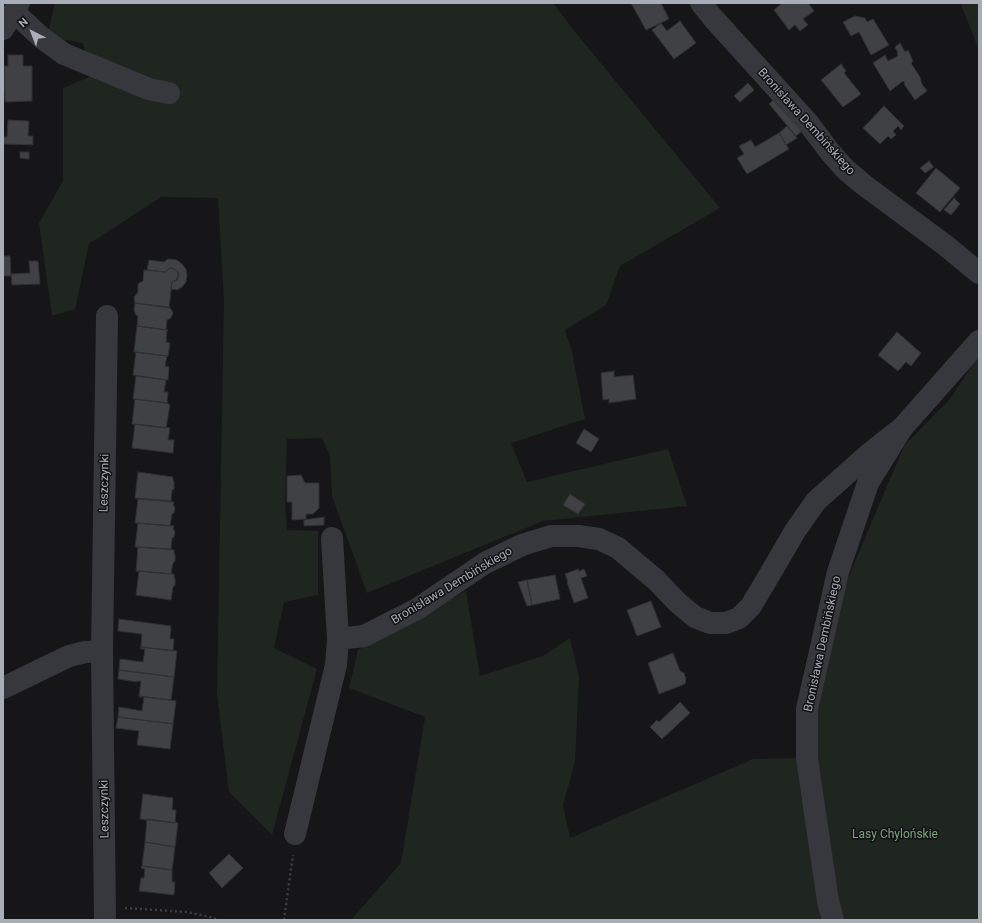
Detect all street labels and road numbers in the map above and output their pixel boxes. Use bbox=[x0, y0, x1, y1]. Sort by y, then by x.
street label: Bronisława Dembińskiego bbox=[754, 66, 858, 178]
street label: Leszczynki bbox=[97, 454, 113, 512]
street label: Bronisława Dembińskiego bbox=[389, 544, 515, 628]
street label: Bronisława Dembińskiego bbox=[802, 575, 844, 713]
street label: Leszczynki bbox=[97, 780, 113, 838]

